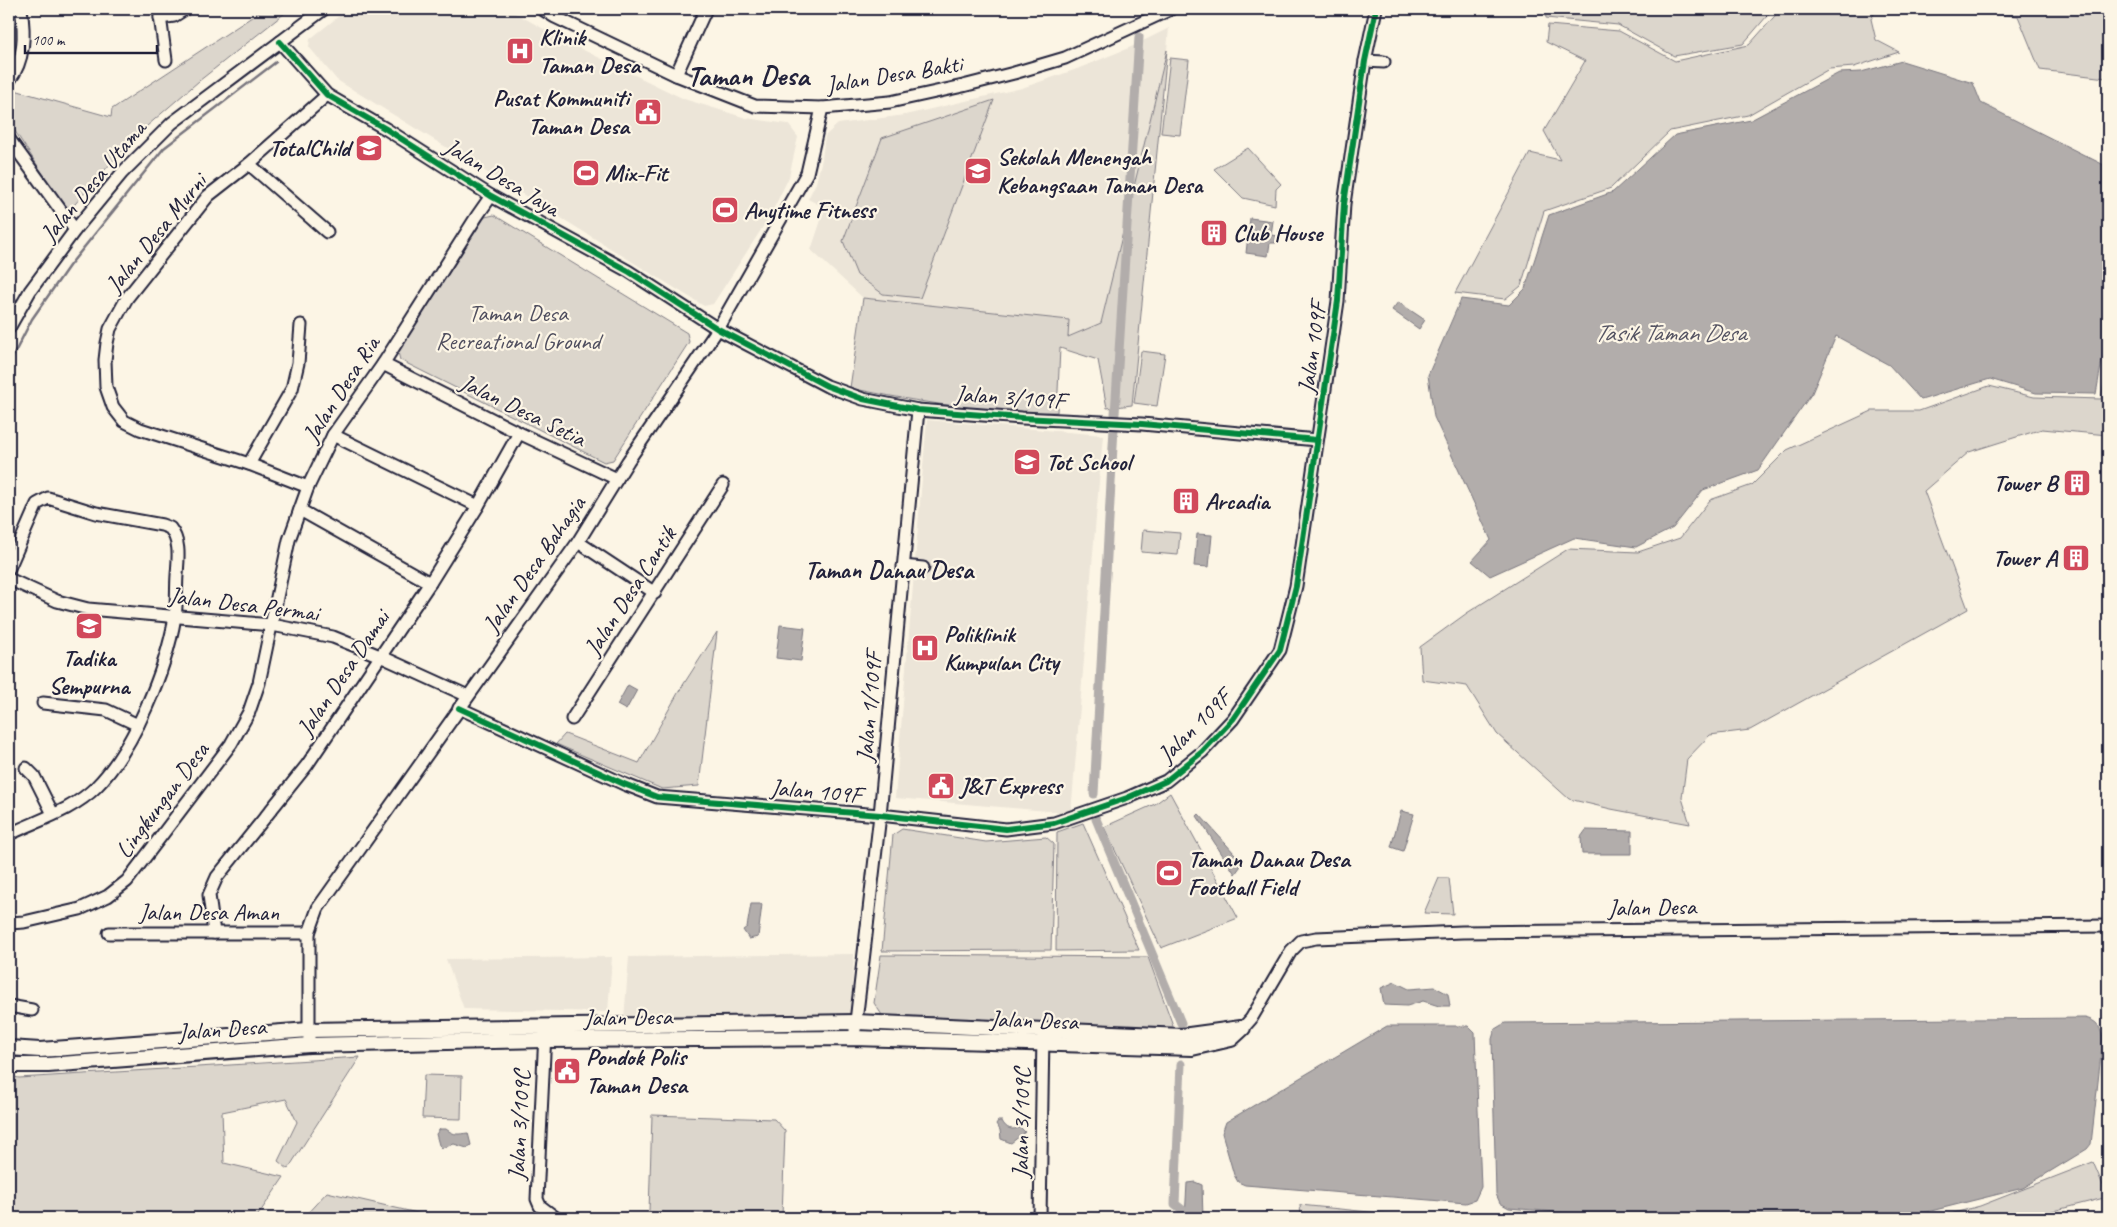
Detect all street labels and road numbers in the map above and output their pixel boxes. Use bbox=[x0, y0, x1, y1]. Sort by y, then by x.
street label: Jalan Desa Bakti bbox=[823, 48, 968, 100]
street label: Jalan Desa Utama bbox=[33, 113, 154, 248]
street label: Jalan Desa Jaya bbox=[438, 130, 567, 224]
street label: Jalan Desa Murni bbox=[98, 165, 215, 299]
street label: Jalan 109F bbox=[1291, 296, 1334, 396]
street label: Jalan Desa Ria bbox=[295, 329, 388, 448]
street label: Jalan Desa Setia bbox=[454, 366, 592, 454]
street label: Jalan 3/109F bbox=[953, 378, 1071, 416]
street label: Jalan Desa Bahagia bbox=[475, 489, 593, 639]
street label: Jalan Desa Cantik bbox=[577, 519, 684, 662]
street label: Jalan Desa Permai bbox=[166, 580, 323, 628]
street label: Jalan Desa Damai bbox=[289, 602, 397, 742]
street label: Jalan 1/109F bbox=[849, 646, 889, 764]
street label: Jalan 109F bbox=[1150, 680, 1240, 770]
street label: Lingkungan Desa bbox=[109, 735, 216, 864]
street label: Jalan 109F bbox=[768, 772, 868, 810]
street label: Jalan Desa bbox=[1607, 891, 1698, 923]
street label: Jalan Desa Aman bbox=[138, 897, 279, 927]
street label: Jalan Desa bbox=[583, 1001, 674, 1033]
street label: Jalan Desa bbox=[988, 1003, 1080, 1037]
street label: Jalan Desa bbox=[176, 1011, 269, 1047]
street label: Jalan 3/109C bbox=[1005, 1065, 1037, 1179]
street label: Jalan 3/109C bbox=[501, 1066, 537, 1182]

